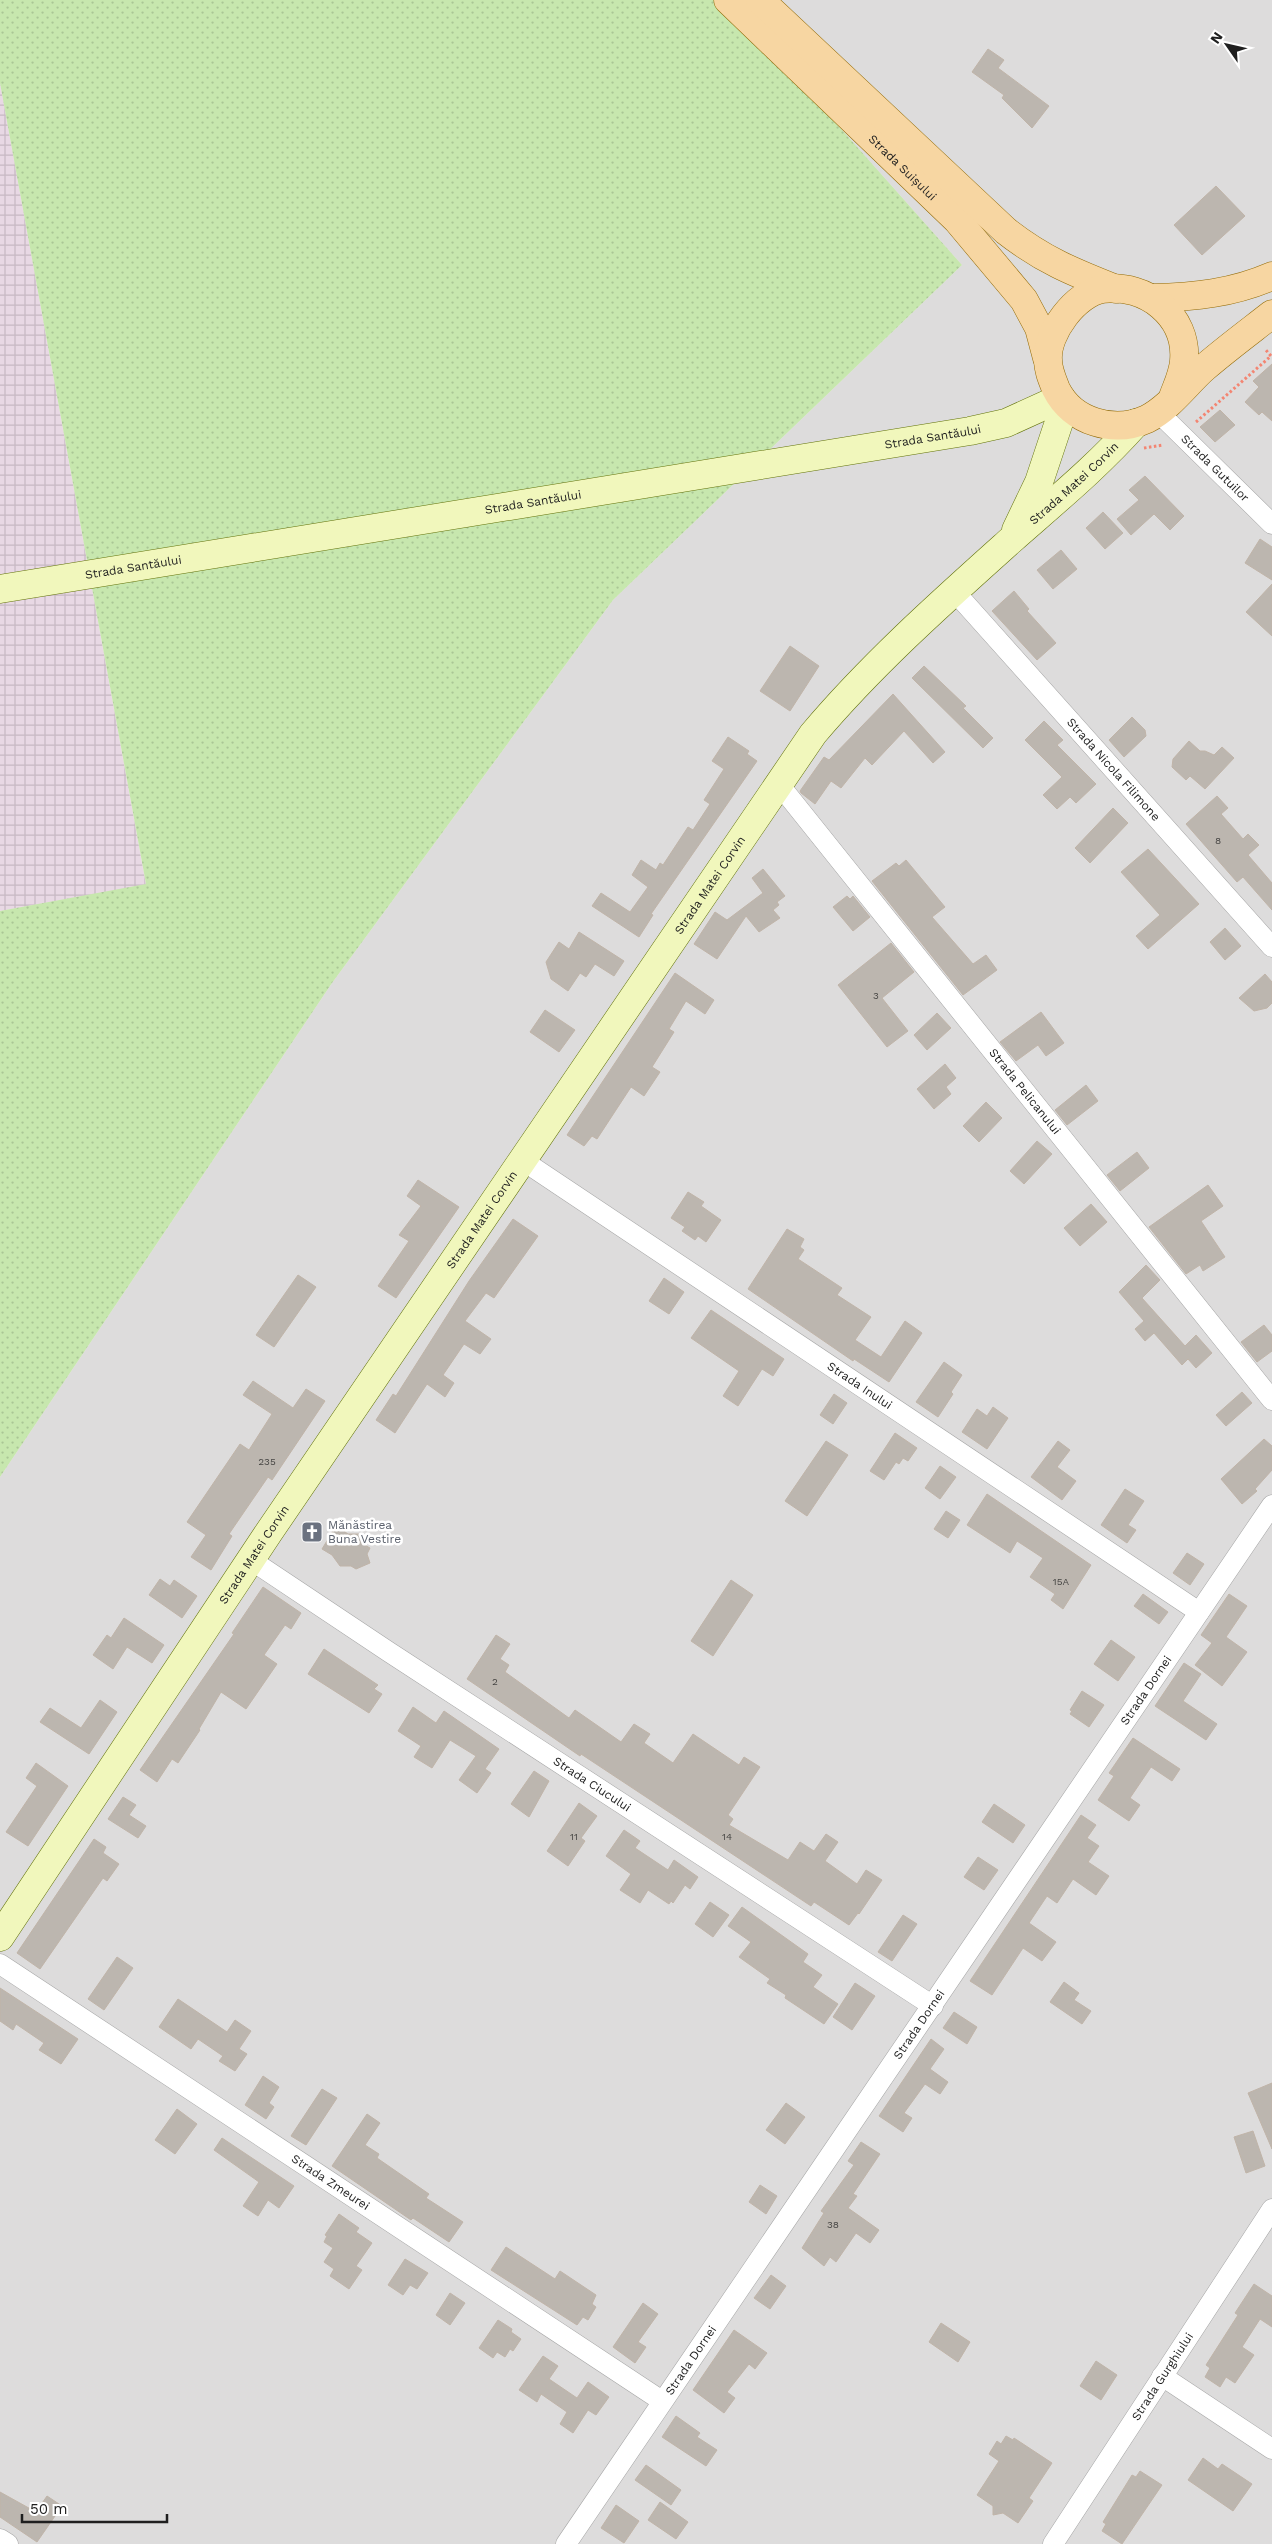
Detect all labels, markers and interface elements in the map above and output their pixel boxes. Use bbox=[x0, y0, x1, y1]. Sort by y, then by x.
north arrow bbox=[1202, 20, 1252, 70]
text: N bbox=[1207, 29, 1226, 47]
street label: Strada Suișului bbox=[866, 132, 939, 203]
street label: Strada Santăului bbox=[883, 422, 982, 452]
street label: Strada Gutuilor bbox=[1178, 432, 1252, 505]
street label: Strada Matei Corvin bbox=[1027, 439, 1121, 528]
street label: Strada Santăului bbox=[484, 487, 582, 517]
street label: Strada Santăului bbox=[84, 553, 183, 582]
street label: Strada Nicola Filimone bbox=[1064, 715, 1163, 824]
street label: Strada Matei Corvin bbox=[672, 833, 748, 937]
house number: 8 bbox=[1215, 835, 1221, 846]
house number: 3 bbox=[873, 990, 879, 1001]
street label: Strada Pelicanului bbox=[986, 1046, 1064, 1137]
street label: Strada Matei Corvin bbox=[443, 1168, 520, 1272]
street label: Strada Inului bbox=[825, 1359, 895, 1412]
house number: 235 bbox=[258, 1456, 276, 1467]
street label: Strada Matei Corvin bbox=[216, 1503, 292, 1607]
place label: Mănăstirea Buna Vestire bbox=[328, 1518, 401, 1546]
church icon: Mănăstirea Buna Vestire bbox=[300, 1520, 324, 1544]
house number: 15A bbox=[1053, 1576, 1070, 1587]
street label: Strada Dornei bbox=[1118, 1653, 1174, 1728]
house number: 2 bbox=[492, 1676, 498, 1687]
street label: Strada Ciucului bbox=[551, 1754, 633, 1814]
house number: 11 bbox=[570, 1831, 578, 1842]
house number: 14 bbox=[722, 1831, 732, 1842]
street label: Strada Dornei bbox=[890, 1987, 947, 2062]
street label: Strada Zmeurei bbox=[289, 2151, 372, 2213]
house number: 38 bbox=[827, 2219, 839, 2230]
street label: Strada Dornei bbox=[662, 2323, 719, 2398]
street label: Strada Gurghiului bbox=[1129, 2330, 1196, 2423]
scale bar bbox=[22, 2492, 168, 2524]
text: 50 m bbox=[30, 2500, 67, 2518]

